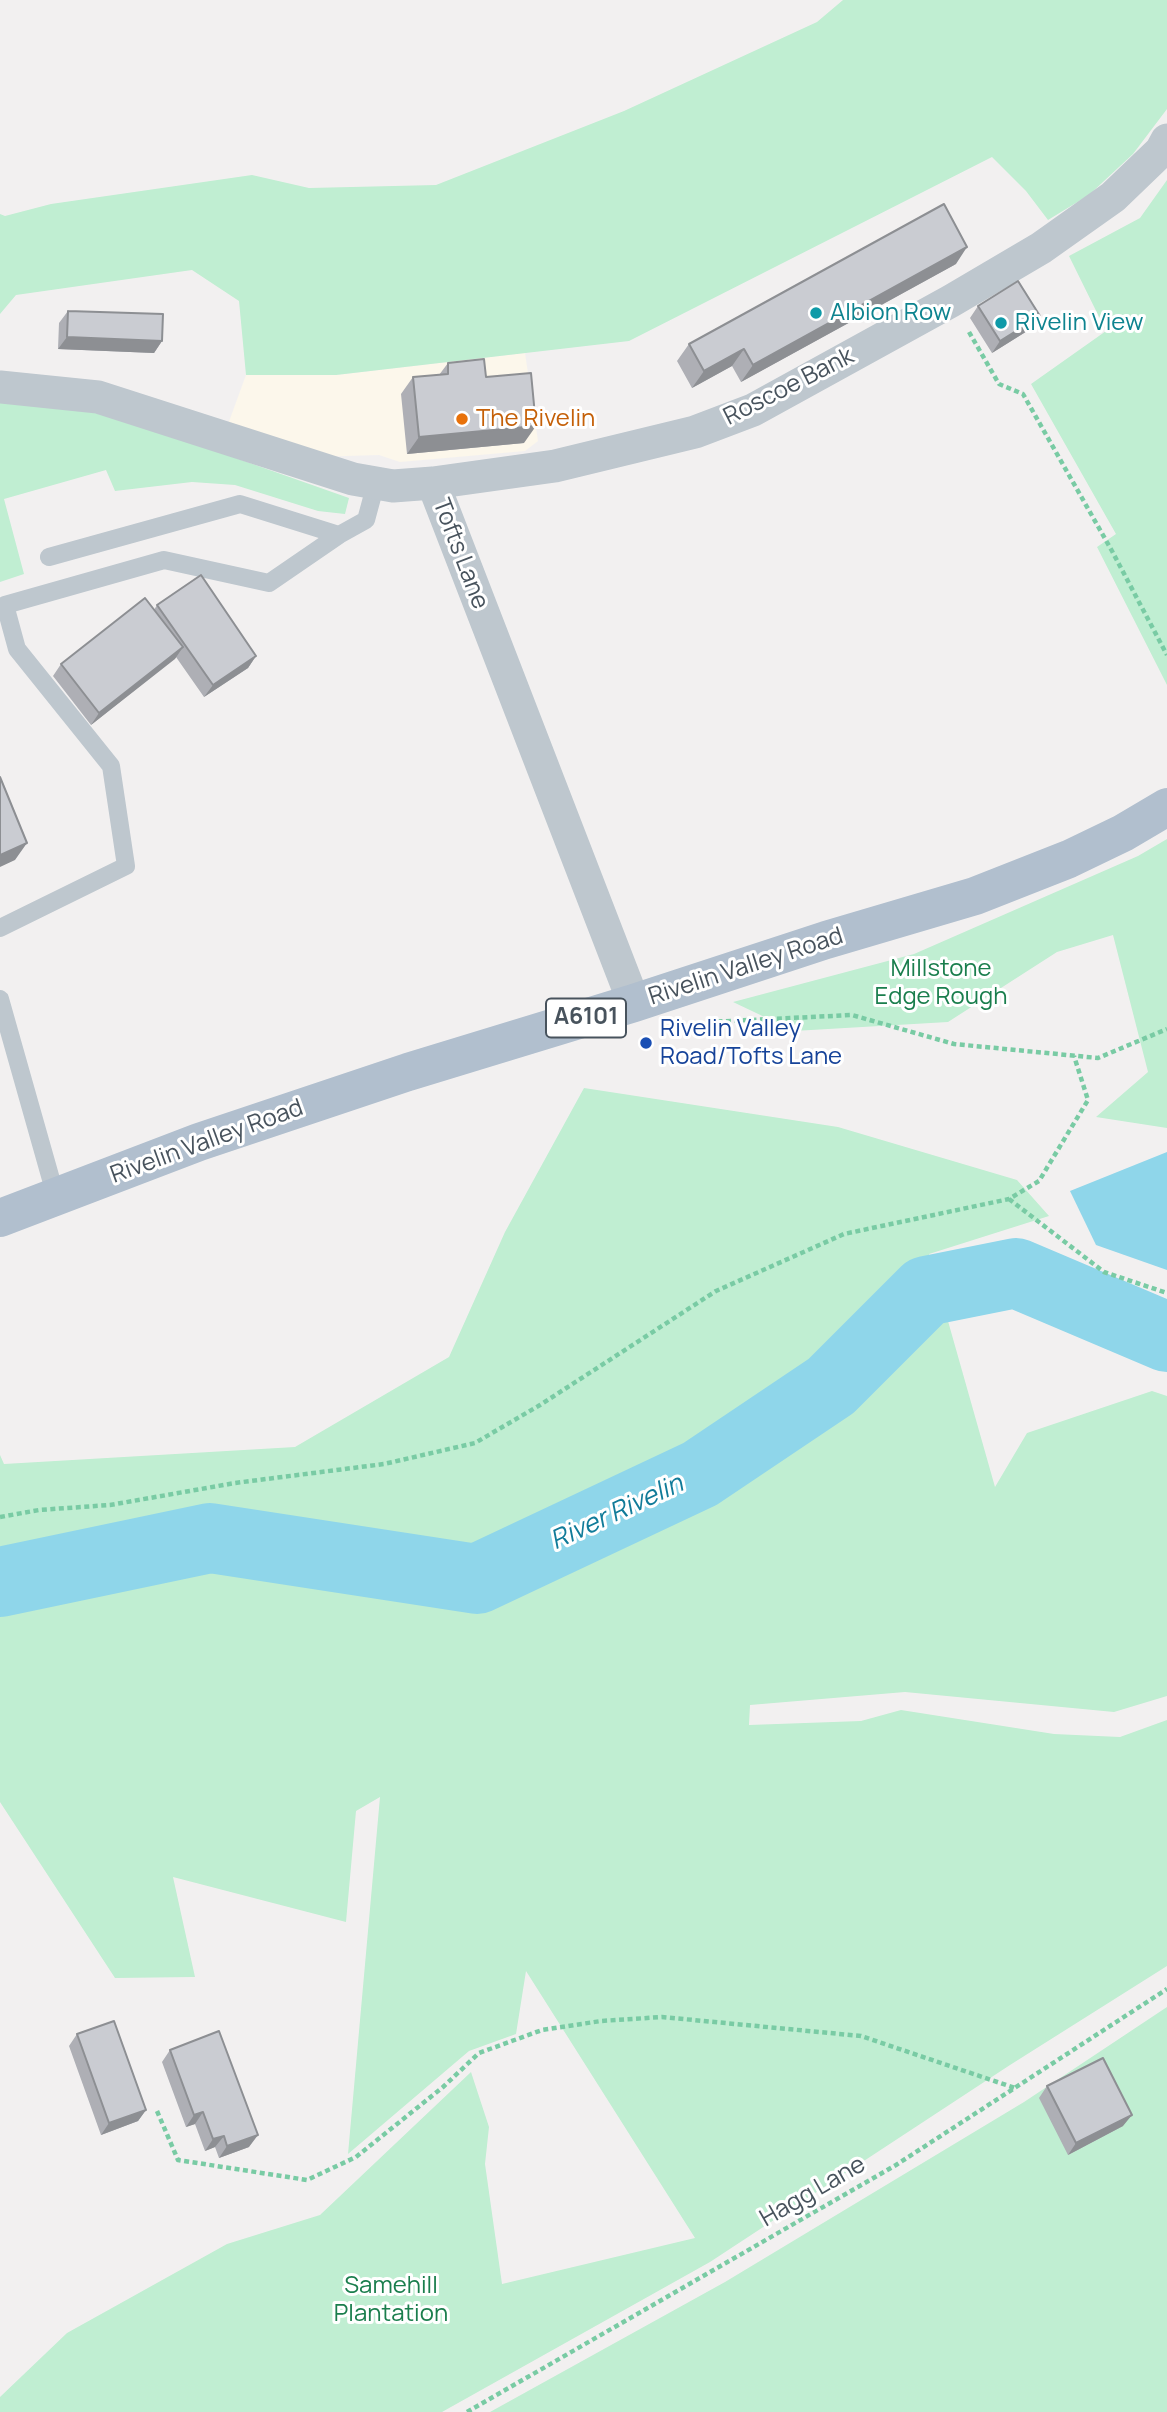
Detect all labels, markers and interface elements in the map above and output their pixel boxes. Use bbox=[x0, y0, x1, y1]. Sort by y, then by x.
place label: Albion Row bbox=[830, 299, 951, 327]
marker: Albion Row bbox=[808, 305, 824, 321]
place label: Rivelin View bbox=[1015, 309, 1143, 337]
marker: Rivelin View bbox=[993, 315, 1009, 331]
street label: Roscoe Bank bbox=[719, 342, 859, 432]
place label: The Rivelin bbox=[476, 405, 595, 433]
marker: The Rivelin bbox=[454, 411, 470, 427]
street label: Tofts Lane bbox=[426, 495, 494, 613]
street label: Rivelin Valley Road bbox=[645, 922, 847, 1012]
park label: Millstone Edge Rough bbox=[875, 955, 1007, 1011]
road number: A6101 bbox=[546, 998, 626, 1037]
place label: Rivelin Valley Road/Tofts Lane bbox=[660, 1015, 842, 1071]
marker: Rivelin Valley Road/Tofts Lane bbox=[638, 1035, 654, 1051]
street label: Rivelin Valley Road bbox=[107, 1094, 307, 1190]
water label: River Rivelin bbox=[546, 1469, 688, 1557]
street label: Hagg Lane bbox=[755, 2150, 871, 2234]
park label: Samehill Plantation bbox=[334, 2272, 448, 2328]

